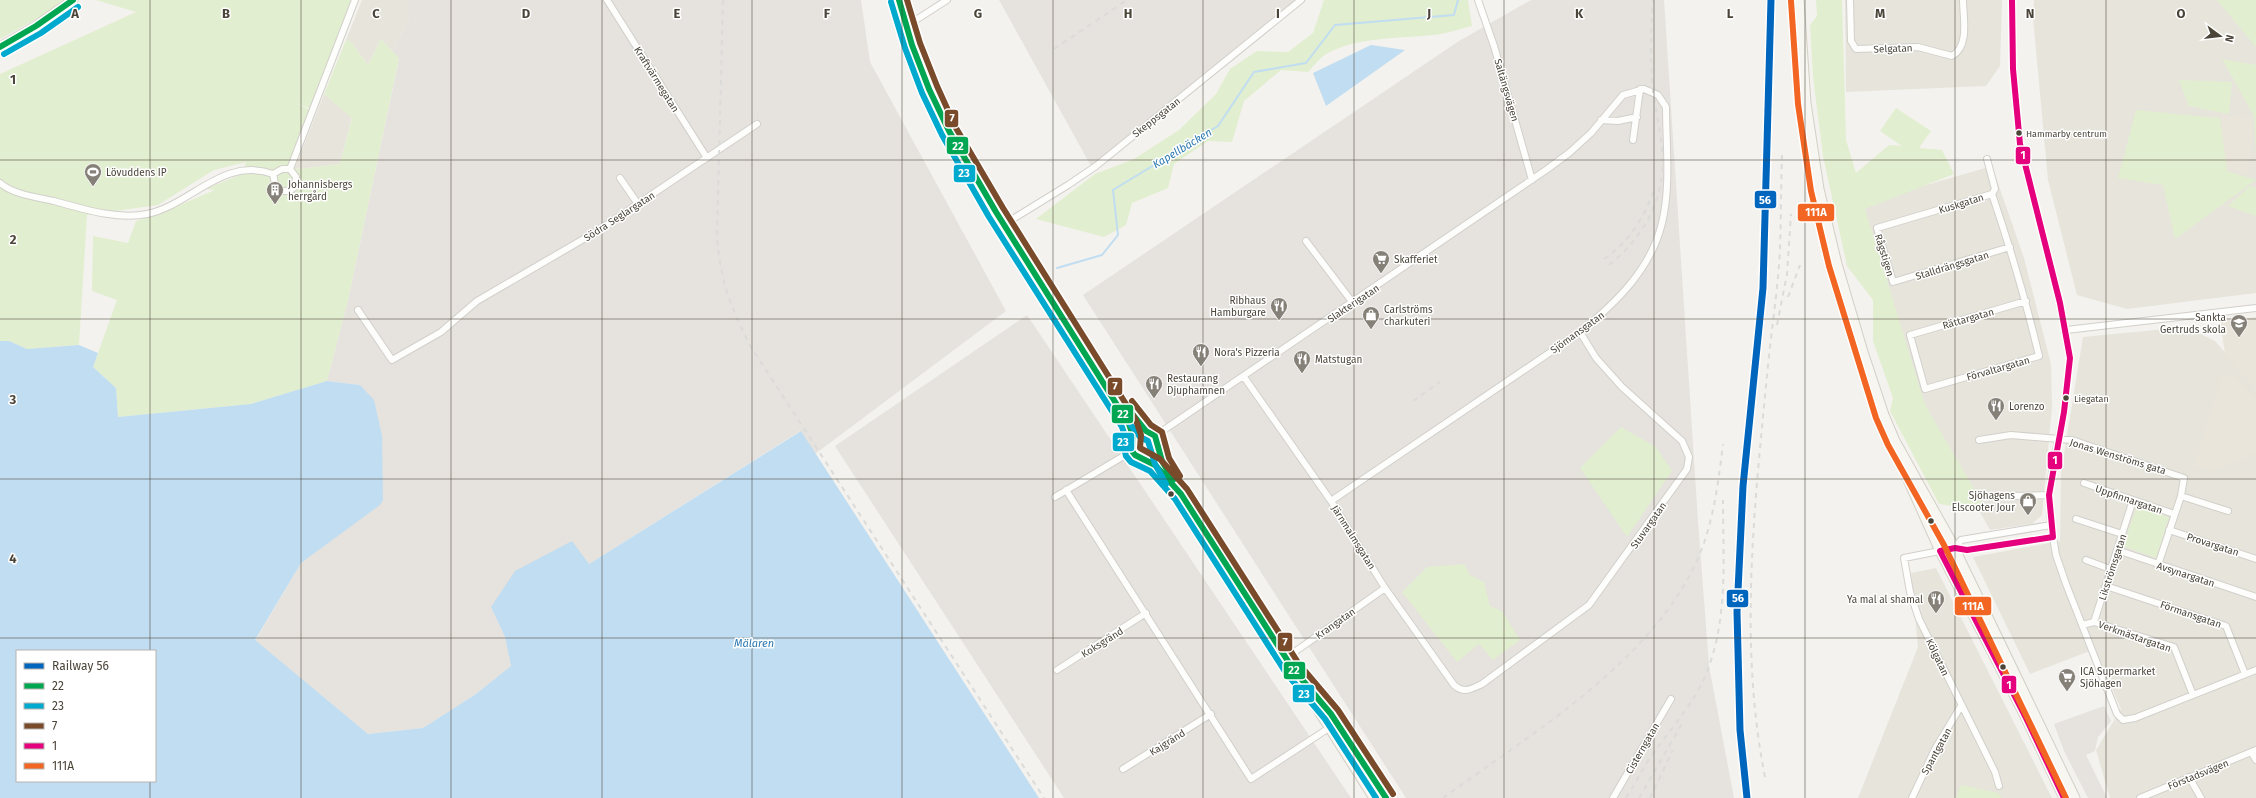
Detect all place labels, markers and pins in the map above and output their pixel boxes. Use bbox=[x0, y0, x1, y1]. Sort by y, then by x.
marker: Hammarby centrum bbox=[2014, 128, 2024, 138]
place label: Hammarby centrum bbox=[2026, 129, 2107, 139]
sports icon: Lövuddens IP bbox=[83, 162, 103, 187]
place label: Lövuddens IP bbox=[106, 167, 167, 179]
place label: Johannisbergs herrgård bbox=[288, 179, 353, 203]
building icon: Johannisbergs herrgård bbox=[265, 180, 285, 205]
supermarket icon: Skafferiet bbox=[1371, 249, 1391, 274]
place label: Skafferiet bbox=[1394, 254, 1438, 266]
place label: Ribhaus Hamburgare bbox=[1210, 295, 1266, 319]
restaurant icon: Ribhaus Hamburgare bbox=[1269, 296, 1289, 321]
place label: Carlströms charkuteri bbox=[1384, 304, 1433, 328]
shop icon: Carlströms charkuteri bbox=[1361, 305, 1381, 330]
place label: Sankta Gertruds skola bbox=[2160, 312, 2226, 336]
school or university icon: Sankta Gertruds skola bbox=[2229, 313, 2249, 338]
restaurant icon: Nora's Pizzeria bbox=[1191, 342, 1211, 367]
place label: Nora's Pizzeria bbox=[1214, 347, 1280, 359]
restaurant icon: Matstugan bbox=[1292, 349, 1312, 374]
place label: Matstugan bbox=[1315, 354, 1362, 366]
place label: Restaurang Djuphamnen bbox=[1167, 373, 1225, 397]
restaurant icon: Restaurang Djuphamnen bbox=[1144, 374, 1164, 399]
marker: Liegatan bbox=[2061, 393, 2071, 403]
place label: Liegatan bbox=[2074, 394, 2109, 404]
restaurant icon: Lorenzo bbox=[1986, 396, 2006, 421]
place label: Lorenzo bbox=[2009, 401, 2045, 413]
unlabelled marker bbox=[1166, 489, 1176, 499]
place label: Sjöhagens Elscooter Jour bbox=[1952, 490, 2015, 514]
shop icon: Sjöhagens Elscooter Jour bbox=[2018, 491, 2038, 516]
unlabelled marker bbox=[1926, 516, 1936, 526]
restaurant icon: Ya mal al shamal bbox=[1926, 589, 1946, 614]
place label: Ya mal al shamal bbox=[1847, 594, 1923, 606]
unlabelled marker bbox=[1998, 662, 2008, 672]
place label: ICA Supermarket Sjöhagen bbox=[2080, 666, 2156, 690]
supermarket icon: ICA Supermarket Sjöhagen bbox=[2057, 667, 2077, 692]

